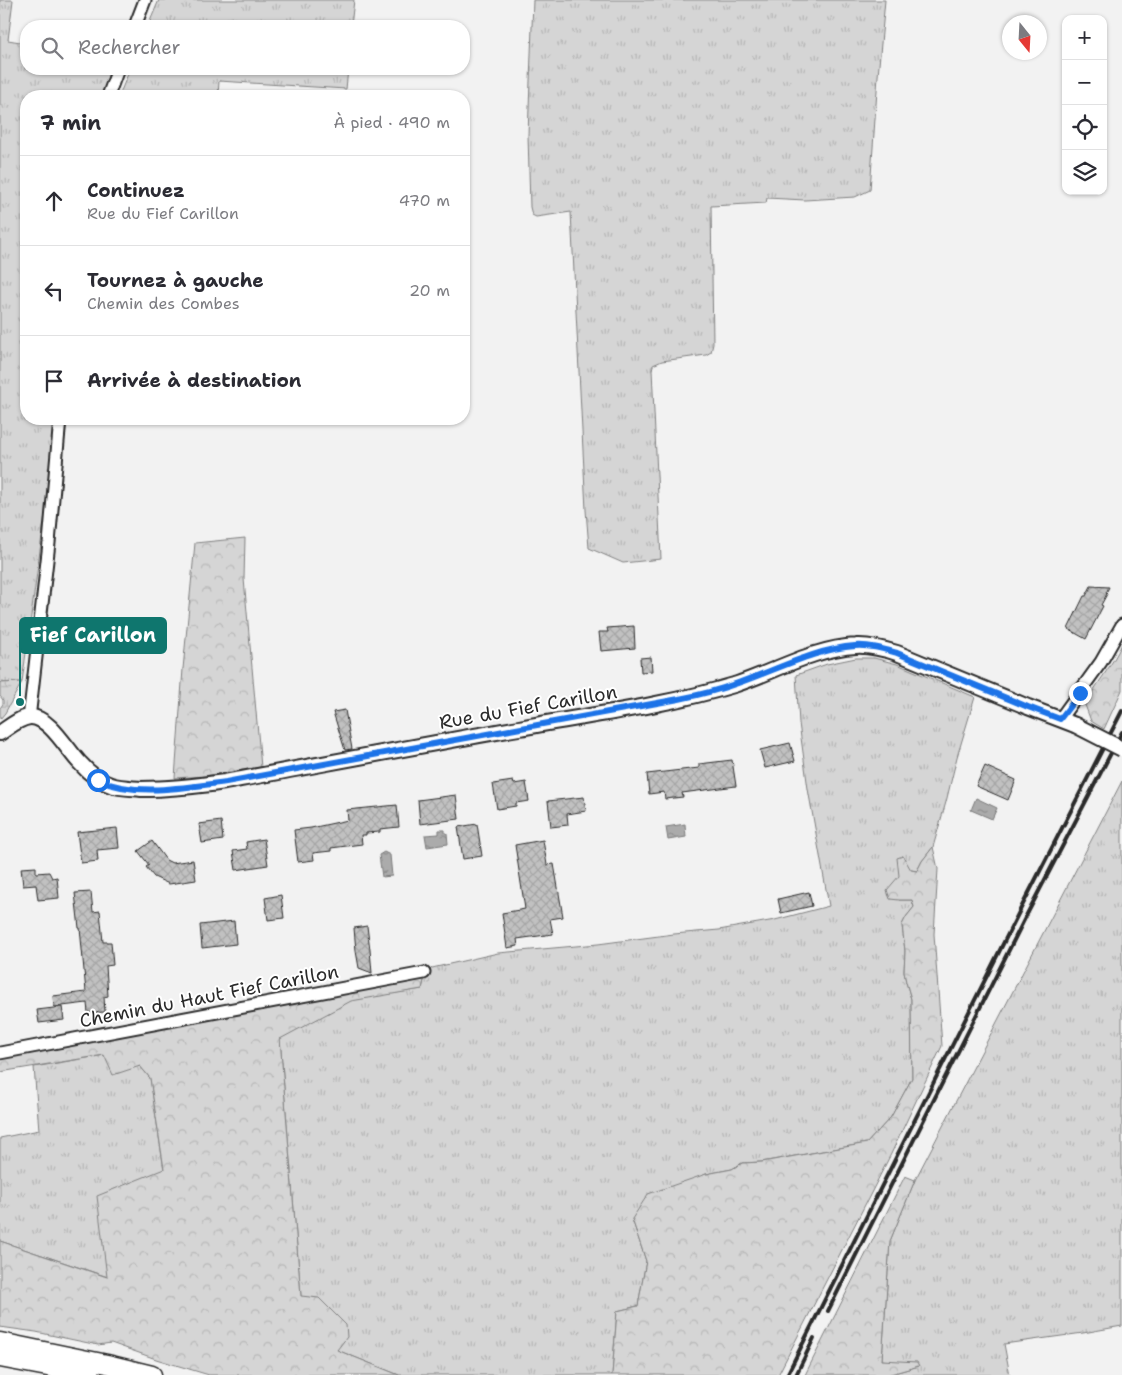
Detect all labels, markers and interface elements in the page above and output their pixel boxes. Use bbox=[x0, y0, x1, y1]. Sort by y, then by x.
north arrow bbox=[1002, 15, 1047, 60]
map controls bbox=[1062, 15, 1107, 195]
button: + bbox=[1062, 15, 1107, 60]
search box bbox=[20, 20, 470, 75]
icon: search bbox=[38, 34, 66, 62]
text: Rechercher bbox=[78, 35, 181, 60]
button: − bbox=[1062, 60, 1107, 105]
button: locate bbox=[1062, 105, 1107, 150]
text: 7 min bbox=[40, 109, 101, 137]
text: À pied · 490 m bbox=[333, 112, 450, 133]
button: layers bbox=[1062, 150, 1107, 195]
text: Continuez bbox=[87, 178, 185, 203]
icon: ahead bbox=[40, 187, 68, 215]
text: 470 m bbox=[399, 190, 450, 211]
text: Rue du Fief Carillon bbox=[87, 203, 239, 224]
text: Tournez à gauche bbox=[87, 268, 264, 293]
icon: left bbox=[40, 277, 68, 305]
text: 20 m bbox=[409, 280, 450, 301]
text: Chemin des Combes bbox=[87, 293, 240, 314]
icon: arrive bbox=[40, 367, 68, 395]
text: Arrivée à destination bbox=[87, 368, 301, 393]
callout: Fief Carillon bbox=[20, 618, 166, 653]
text: Fief Carillon bbox=[30, 622, 156, 648]
street label: Rue du Fief Carillon bbox=[437, 679, 619, 735]
route end bbox=[1069, 682, 1092, 705]
route start bbox=[87, 769, 110, 792]
street label: Chemin du Haut Fief Carillon bbox=[77, 959, 341, 1033]

